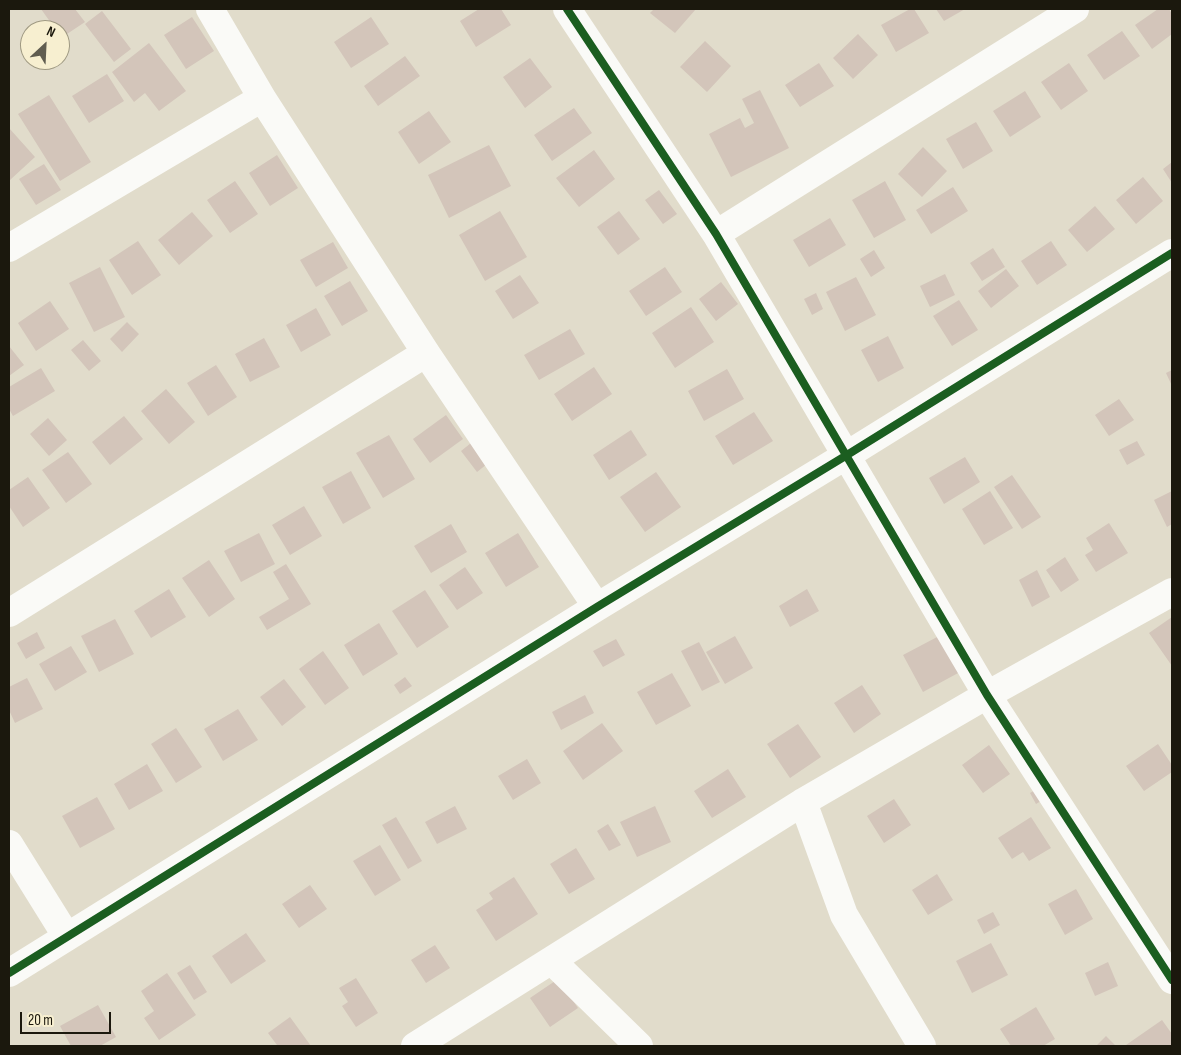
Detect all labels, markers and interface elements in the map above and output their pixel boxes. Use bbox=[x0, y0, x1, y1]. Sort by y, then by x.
north arrow bbox=[20, 20, 70, 70]
text: N bbox=[44, 23, 58, 41]
scale bar bbox=[22, 1002, 114, 1034]
text: 20 m bbox=[28, 1011, 53, 1030]

